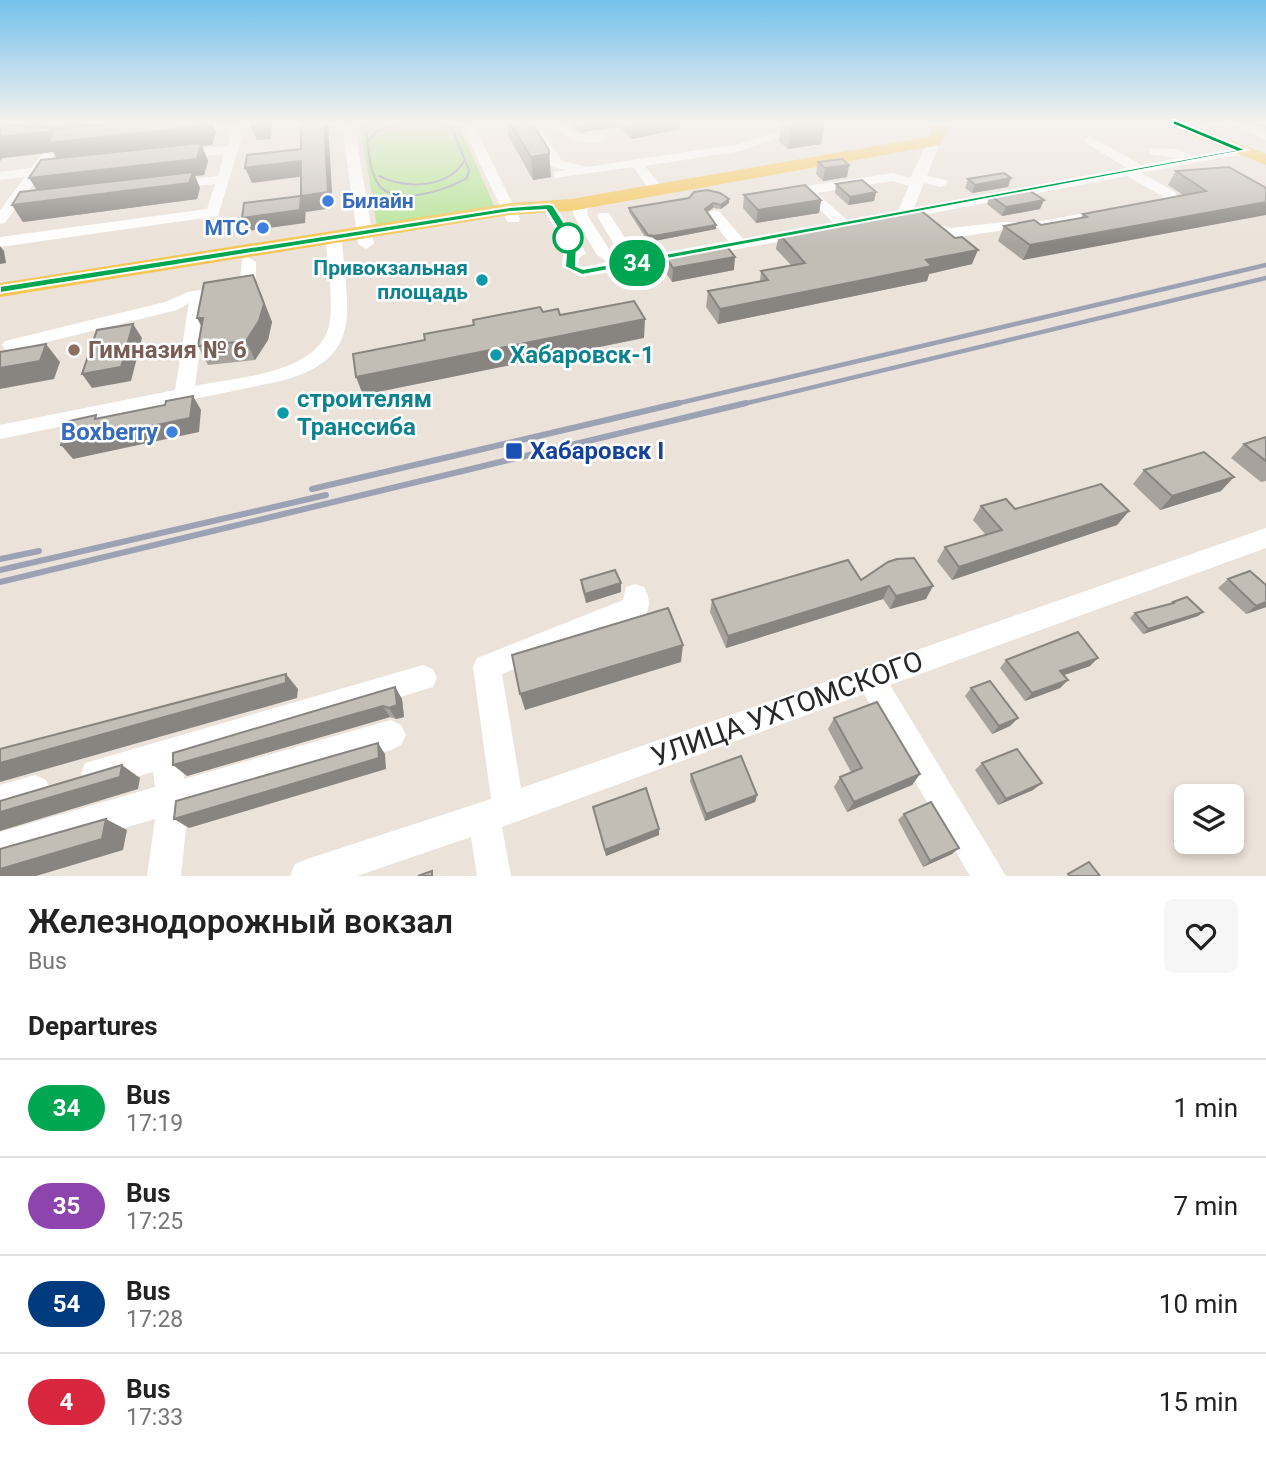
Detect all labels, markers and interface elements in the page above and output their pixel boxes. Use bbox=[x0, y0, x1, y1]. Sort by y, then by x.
place label: Билайн bbox=[342, 189, 414, 213]
marker: Билайн bbox=[320, 193, 336, 209]
place label: МТС bbox=[204, 216, 249, 240]
marker: МТС bbox=[255, 220, 271, 236]
unlabelled marker bbox=[553, 223, 583, 253]
line badge: 34 bbox=[606, 240, 668, 286]
text: 34 bbox=[623, 249, 651, 277]
place label: Привокзальная площадь bbox=[313, 256, 468, 304]
marker: Привокзальная площадь bbox=[474, 272, 490, 288]
place label: Гимназия № 6 bbox=[88, 336, 247, 364]
place label: Хабаровск-1 bbox=[510, 341, 654, 369]
marker: Гимназия № 6 bbox=[66, 342, 82, 358]
marker: Хабаровск-1 bbox=[488, 347, 504, 363]
place label: строителям Транссиба bbox=[297, 385, 432, 441]
marker: строителям Транссиба bbox=[275, 405, 291, 421]
place label: Boxberry bbox=[61, 418, 159, 446]
marker: Boxberry bbox=[164, 424, 180, 440]
place label: Хабаровск I bbox=[530, 437, 664, 465]
marker: Хабаровск I bbox=[504, 441, 524, 461]
street label: УЛИЦА УХТОМСКОГО bbox=[647, 644, 928, 773]
map controls bbox=[1174, 784, 1244, 854]
button: layers bbox=[1174, 784, 1244, 854]
button: heart bbox=[1164, 899, 1238, 973]
text: Железнодорожный вокзал bbox=[28, 902, 453, 941]
text: Bus bbox=[28, 948, 67, 975]
text: Departures bbox=[28, 1011, 158, 1041]
text: Bus bbox=[126, 1080, 171, 1110]
text: 1 min bbox=[1173, 1093, 1238, 1123]
text: 34 bbox=[53, 1094, 80, 1122]
text: 17:19 bbox=[126, 1110, 183, 1137]
text: Bus bbox=[126, 1178, 171, 1208]
text: 7 min bbox=[1173, 1191, 1238, 1221]
text: 35 bbox=[53, 1192, 80, 1220]
text: 17:25 bbox=[126, 1208, 183, 1235]
text: Bus bbox=[126, 1276, 171, 1306]
text: 10 min bbox=[1159, 1289, 1238, 1319]
text: 54 bbox=[53, 1290, 80, 1318]
text: 17:28 bbox=[126, 1306, 183, 1333]
text: Bus bbox=[126, 1374, 171, 1404]
text: 15 min bbox=[1159, 1387, 1238, 1417]
text: 4 bbox=[60, 1388, 73, 1416]
text: 17:33 bbox=[126, 1404, 183, 1431]

